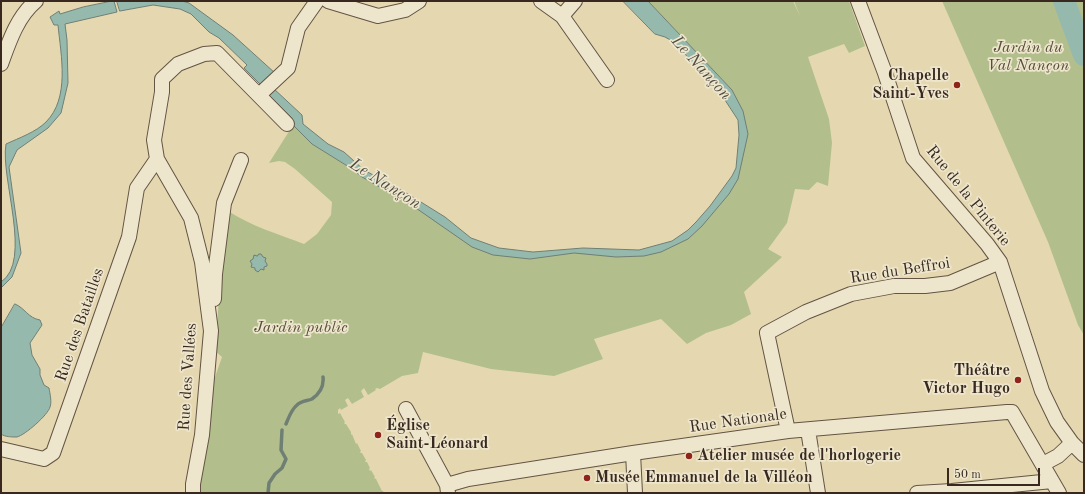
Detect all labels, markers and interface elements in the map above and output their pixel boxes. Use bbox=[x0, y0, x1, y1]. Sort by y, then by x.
water label: Le Nançon bbox=[667, 31, 735, 105]
park label: Jardin du Val Nançon bbox=[987, 38, 1069, 76]
place label: Chapelle Saint-Yves bbox=[872, 66, 949, 104]
marker: Chapelle Saint-Yves bbox=[952, 80, 962, 90]
street label: Rue de la Pinterie bbox=[922, 142, 1014, 250]
water label: Le Nançon bbox=[346, 154, 424, 214]
street label: Rue du Beffroi bbox=[849, 254, 951, 288]
street label: Rue des Batailles bbox=[52, 266, 108, 384]
park label: Jardin public bbox=[254, 318, 348, 338]
street label: Rue des Vallées bbox=[175, 322, 201, 432]
place label: Théâtre Victor Hugo bbox=[922, 361, 1010, 399]
marker: Théâtre Victor Hugo bbox=[1013, 375, 1023, 385]
street label: Rue Nationale bbox=[688, 405, 788, 437]
place label: Église Saint-Léonard bbox=[386, 416, 488, 454]
marker: Église Saint-Léonard bbox=[373, 430, 383, 440]
place label: Atelier musée de l'horlogerie bbox=[697, 446, 901, 466]
marker: Atelier musée de l'horlogerie bbox=[684, 451, 694, 461]
scale bar bbox=[949, 460, 1042, 486]
place label: Musée Emmanuel de la Villéon bbox=[595, 468, 813, 488]
text: 50 m bbox=[954, 469, 981, 481]
marker: Musée Emmanuel de la Villéon bbox=[582, 473, 592, 483]

